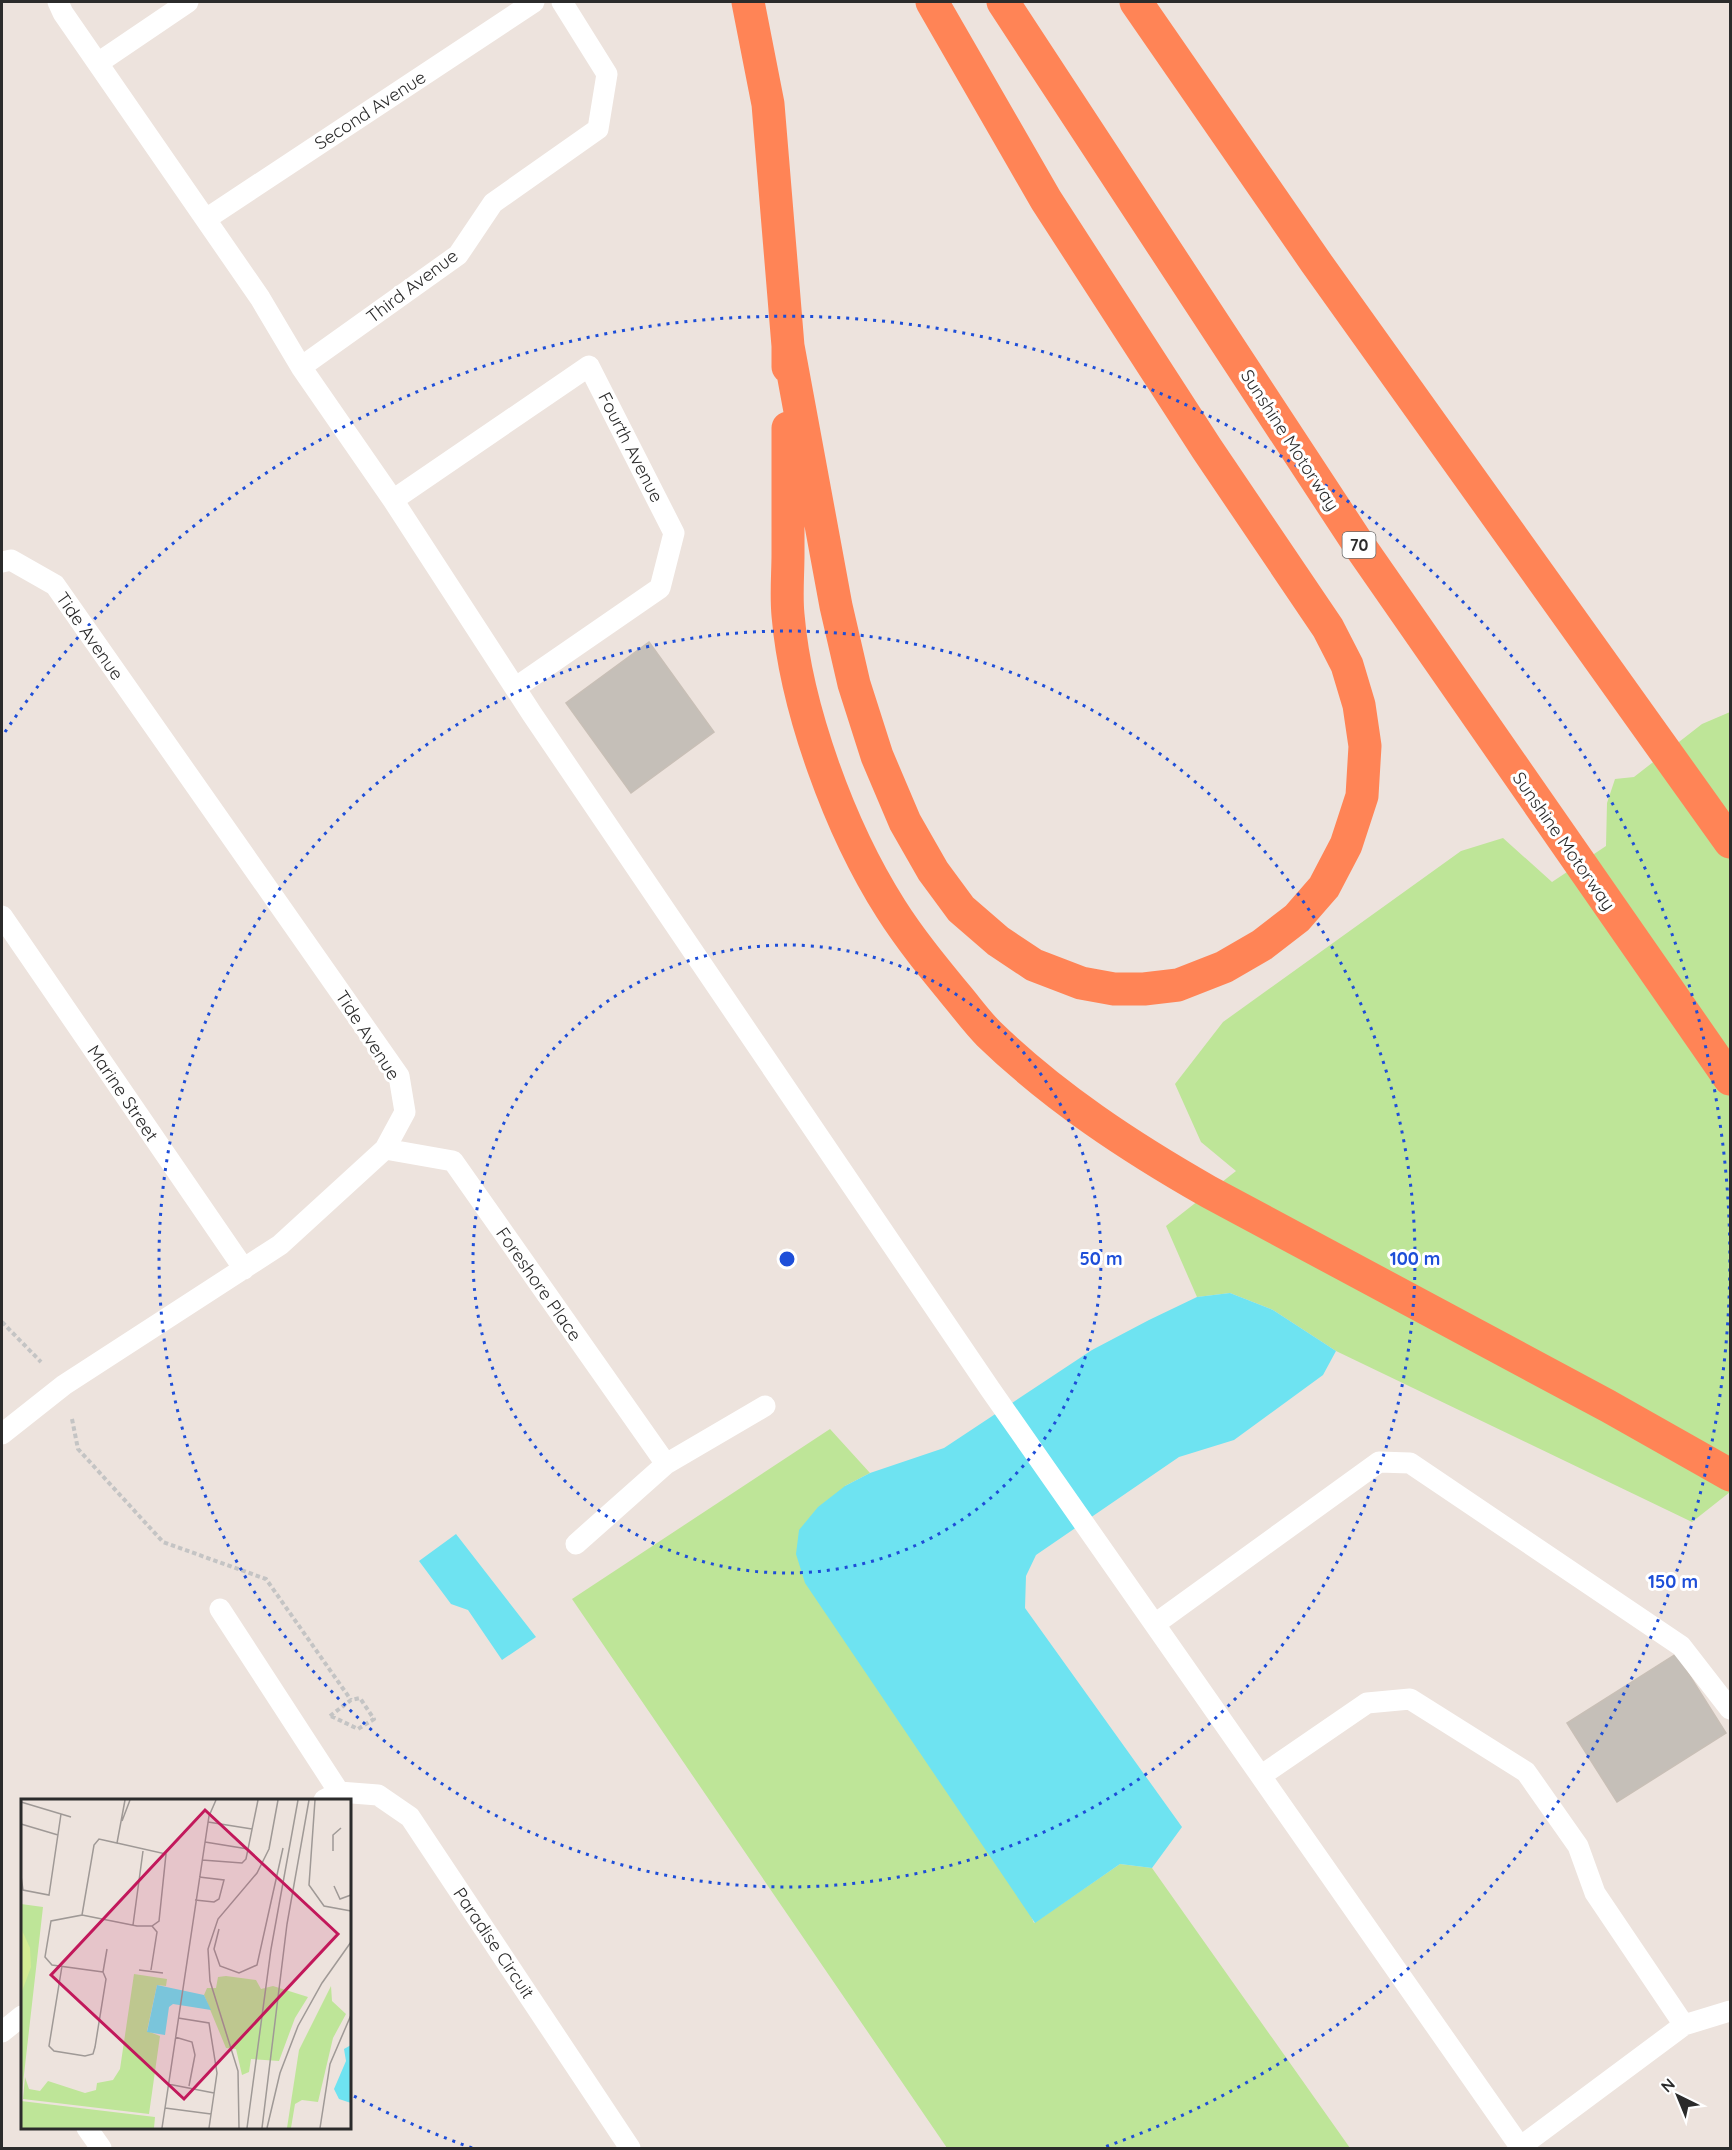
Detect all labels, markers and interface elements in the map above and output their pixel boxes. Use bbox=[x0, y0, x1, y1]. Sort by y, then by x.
street label: Second Avenue bbox=[310, 65, 430, 155]
street label: Third Avenue bbox=[362, 244, 462, 328]
street label: Sunshine Motorway bbox=[1236, 365, 1344, 515]
street label: Fourth Avenue bbox=[593, 388, 669, 506]
road number: 70 bbox=[1342, 532, 1376, 558]
street label: Tide Avenue bbox=[51, 588, 129, 684]
street label: Sunshine Motorway bbox=[1508, 767, 1620, 915]
street label: Tide Avenue bbox=[331, 986, 405, 1084]
street label: Marine Street bbox=[82, 1040, 164, 1146]
street label: Foreshore Place bbox=[491, 1223, 587, 1345]
text: 50 m bbox=[1079, 1247, 1123, 1270]
text: 100 m bbox=[1390, 1247, 1440, 1270]
centre of rings bbox=[777, 1249, 797, 1269]
text: 150 m bbox=[1648, 1570, 1698, 1593]
inset map bbox=[21, 1799, 351, 2129]
street label: Paradise Circuit bbox=[448, 1883, 540, 2003]
north arrow bbox=[1648, 2066, 1708, 2126]
text: N bbox=[1657, 2074, 1679, 2096]

